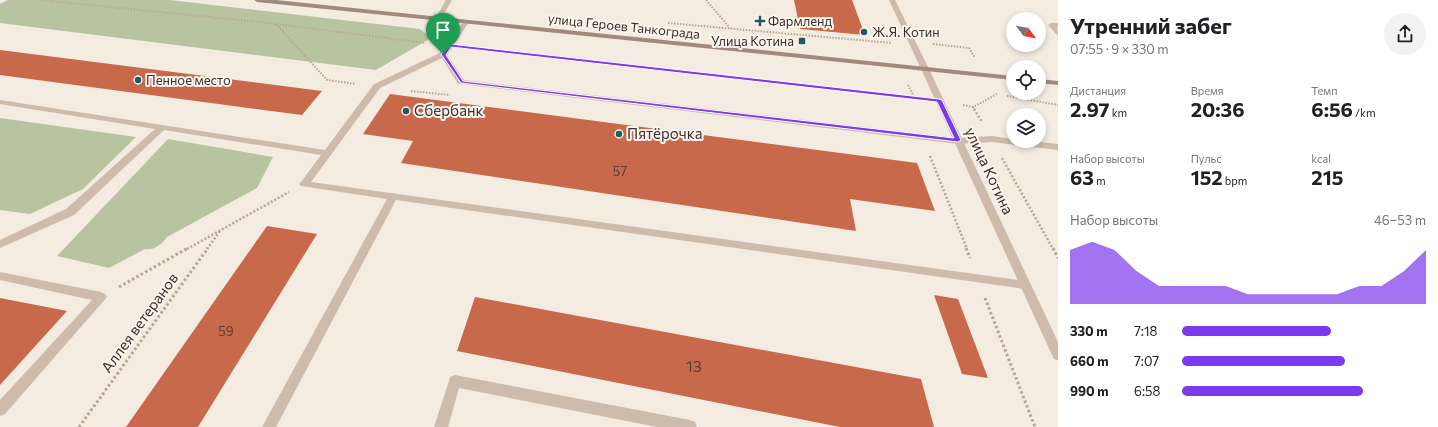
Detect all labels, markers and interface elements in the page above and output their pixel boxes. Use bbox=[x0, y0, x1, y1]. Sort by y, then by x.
street label: улица Героев Танкограда bbox=[547, 10, 701, 42]
north arrow bbox=[1006, 12, 1046, 52]
map controls bbox=[1006, 12, 1046, 148]
text: Утренний забег bbox=[1070, 12, 1232, 39]
pin bbox=[426, 13, 460, 54]
place label: Фармленд bbox=[768, 13, 832, 29]
button: share bbox=[1384, 13, 1426, 55]
marker: Фармленд bbox=[755, 16, 765, 26]
icon: arrive bbox=[432, 19, 454, 41]
place label: Ж.Я. Котин bbox=[872, 24, 940, 40]
marker: Ж.Я. Котин bbox=[859, 27, 869, 37]
place label: Улица Котина bbox=[711, 33, 794, 49]
marker: Улица Котина bbox=[797, 36, 807, 46]
text: 07:55 · 9 × 330 m bbox=[1070, 41, 1169, 57]
button: locate bbox=[1006, 60, 1046, 100]
place label: Пенное место bbox=[146, 72, 231, 88]
marker: Пенное место bbox=[133, 75, 143, 85]
text: Дистанция bbox=[1070, 84, 1126, 97]
text: Время bbox=[1191, 84, 1224, 97]
text: Темп bbox=[1311, 84, 1337, 97]
text: 2.97 bbox=[1070, 97, 1110, 121]
text: 20:36 bbox=[1191, 97, 1244, 121]
text: 6:56 bbox=[1311, 97, 1353, 121]
place label: Сбербанк bbox=[414, 101, 484, 119]
marker: Сбербанк bbox=[401, 106, 411, 116]
text: km bbox=[1110, 106, 1127, 119]
text: /km bbox=[1353, 106, 1376, 119]
button: layers bbox=[1006, 108, 1046, 148]
place label: Пятёрочка bbox=[627, 124, 702, 142]
street label: улица Котина bbox=[962, 124, 1018, 217]
marker: Пятёрочка bbox=[614, 129, 624, 139]
text: Набор высоты bbox=[1070, 152, 1145, 165]
text: Пульс bbox=[1191, 152, 1222, 165]
text: kcal bbox=[1311, 152, 1331, 165]
house number: 57 bbox=[613, 163, 627, 179]
text: 63 bbox=[1070, 165, 1094, 189]
text: 152 bbox=[1191, 165, 1223, 189]
text: 215 bbox=[1311, 165, 1343, 189]
text: m bbox=[1094, 174, 1106, 187]
text: bpm bbox=[1223, 174, 1247, 187]
text: Набор высоты bbox=[1070, 212, 1158, 228]
text: 46–53 m bbox=[1374, 212, 1426, 228]
street label: Аллея ветеранов bbox=[97, 269, 181, 376]
house number: 59 bbox=[218, 323, 234, 339]
text: 330 m bbox=[1070, 323, 1108, 339]
text: 7:18 bbox=[1134, 323, 1157, 339]
text: 660 m bbox=[1070, 353, 1109, 369]
text: 7:07 bbox=[1134, 353, 1159, 369]
house number: 13 bbox=[686, 356, 702, 375]
text: 990 m bbox=[1070, 383, 1109, 399]
text: 6:58 bbox=[1134, 383, 1160, 399]

